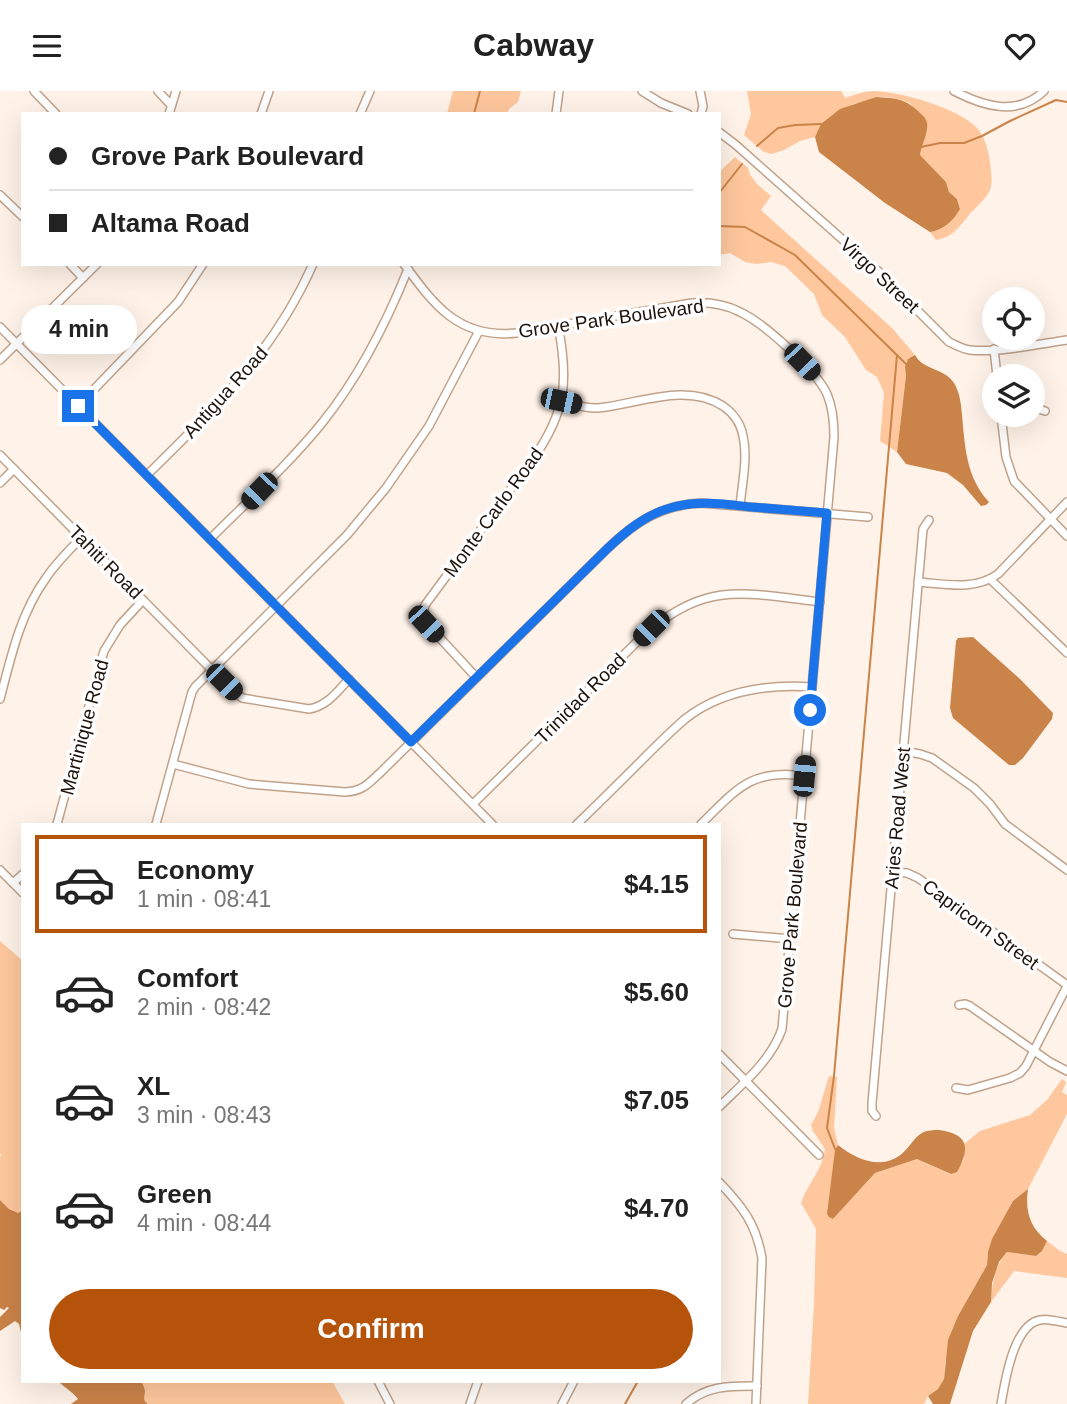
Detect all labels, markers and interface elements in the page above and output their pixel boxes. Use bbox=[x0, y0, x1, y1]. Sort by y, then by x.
icon: menu bbox=[28, 27, 66, 65]
text: Cabway bbox=[473, 27, 594, 63]
icon: heart bbox=[1001, 27, 1039, 65]
text: Grove Park Boulevard bbox=[91, 141, 364, 171]
text: Altama Road bbox=[91, 208, 250, 238]
street label: Virgo Street bbox=[836, 234, 924, 318]
map controls bbox=[982, 287, 1045, 427]
button: locate bbox=[982, 287, 1045, 350]
street label: Grove Park Boulevard bbox=[517, 295, 705, 342]
callout: 4 min bbox=[20, 305, 136, 353]
text: 4 min bbox=[49, 316, 109, 342]
car bbox=[780, 340, 825, 384]
street label: Antigua Road bbox=[179, 343, 272, 442]
button: layers bbox=[982, 364, 1045, 427]
car bbox=[539, 386, 584, 416]
route end bbox=[62, 390, 94, 422]
street label: Monte Carlo Road bbox=[440, 444, 547, 581]
car bbox=[237, 469, 282, 513]
street label: Tahiti Road bbox=[65, 521, 147, 603]
car bbox=[404, 601, 449, 647]
car bbox=[629, 606, 674, 650]
street label: Trinidad Road bbox=[531, 649, 630, 748]
street label: Martinique Road bbox=[56, 657, 113, 797]
car bbox=[202, 660, 247, 704]
route start bbox=[794, 694, 826, 726]
street label: Aries Road West bbox=[881, 746, 914, 890]
car bbox=[792, 754, 817, 798]
street label: Grove Park Boulevard bbox=[774, 821, 811, 1009]
icon: car bbox=[53, 853, 116, 916]
text: Economy bbox=[137, 855, 254, 885]
text: $4.15 bbox=[624, 869, 689, 899]
street label: Capricorn Street bbox=[919, 875, 1043, 974]
text: 1 min · 08:41 bbox=[137, 886, 271, 912]
icon: car bbox=[53, 961, 116, 1024]
text: Comfort bbox=[137, 963, 238, 993]
text: $5.60 bbox=[624, 977, 689, 1007]
text: 2 min · 08:42 bbox=[137, 994, 271, 1020]
icon: car bbox=[53, 1069, 116, 1132]
text: XL bbox=[137, 1071, 170, 1101]
text: $7.05 bbox=[624, 1085, 689, 1115]
text: 3 min · 08:43 bbox=[137, 1102, 271, 1128]
icon: car bbox=[53, 1177, 116, 1240]
text: Green bbox=[137, 1179, 212, 1209]
text: $4.70 bbox=[624, 1193, 689, 1223]
text: 4 min · 08:44 bbox=[137, 1210, 271, 1236]
button: Confirm bbox=[49, 1289, 693, 1369]

